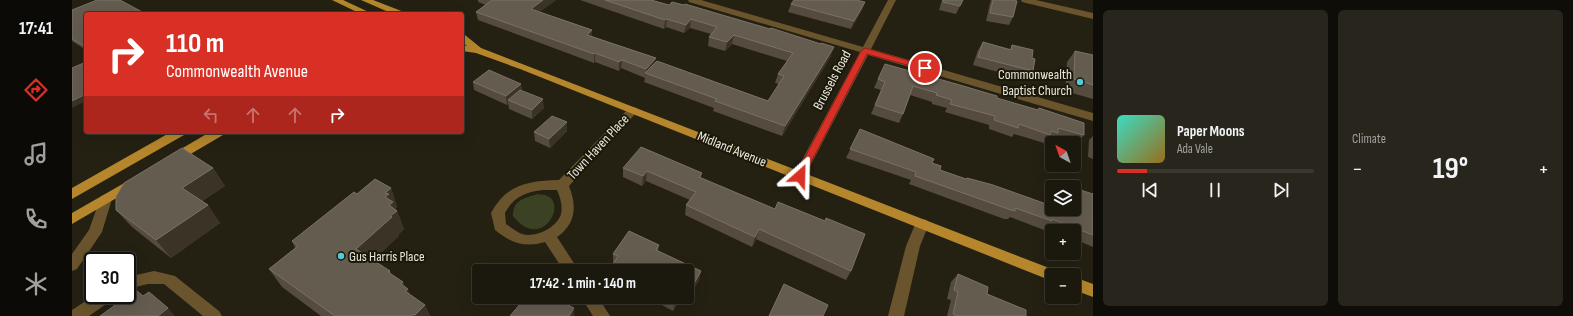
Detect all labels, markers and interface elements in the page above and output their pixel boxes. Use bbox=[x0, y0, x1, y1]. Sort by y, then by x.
text: 17:41 bbox=[19, 18, 53, 39]
text: 110 m bbox=[166, 27, 224, 60]
icon: right bbox=[100, 28, 152, 80]
street label: Brussels Road bbox=[809, 47, 855, 113]
pin bbox=[908, 51, 942, 85]
icon: arrive bbox=[914, 57, 936, 79]
text: Commonwealth Avenue bbox=[166, 61, 308, 82]
place label: Commonwealth Baptist Church bbox=[998, 66, 1072, 99]
icon: directions bbox=[22, 76, 50, 104]
marker: Commonwealth Baptist Church bbox=[1075, 77, 1085, 87]
icon: left bbox=[200, 104, 222, 126]
icon: ahead bbox=[242, 104, 264, 126]
icon: ahead bbox=[284, 104, 306, 126]
icon: right bbox=[326, 104, 348, 126]
street label: Town Haven Place bbox=[563, 111, 633, 183]
text: Paper Moons bbox=[1177, 122, 1245, 141]
street label: Midland Avenue bbox=[695, 127, 769, 171]
text: Climate bbox=[1352, 131, 1386, 147]
north arrow bbox=[1045, 136, 1081, 172]
map controls bbox=[1045, 136, 1081, 304]
icon: music bbox=[22, 140, 50, 168]
text: Ada Vale bbox=[1177, 141, 1213, 157]
text: 19° bbox=[1433, 151, 1468, 187]
position arrow bbox=[779, 155, 821, 197]
text: − bbox=[1352, 156, 1363, 183]
text: + bbox=[1538, 156, 1549, 183]
icon: previous bbox=[1139, 179, 1161, 201]
icon: pause bbox=[1204, 179, 1226, 201]
icon: next bbox=[1270, 179, 1292, 201]
button: layers bbox=[1045, 180, 1081, 216]
icon: phone bbox=[22, 205, 50, 233]
button: + bbox=[1045, 224, 1081, 260]
place label: Gus Harris Place bbox=[349, 248, 425, 265]
marker: Gus Harris Place bbox=[336, 251, 346, 261]
speed limit sign: 30 bbox=[84, 252, 136, 304]
button: − bbox=[1045, 268, 1081, 304]
icon: climate bbox=[22, 270, 50, 298]
text: 17:42 · 1 min · 140 m bbox=[530, 274, 636, 293]

